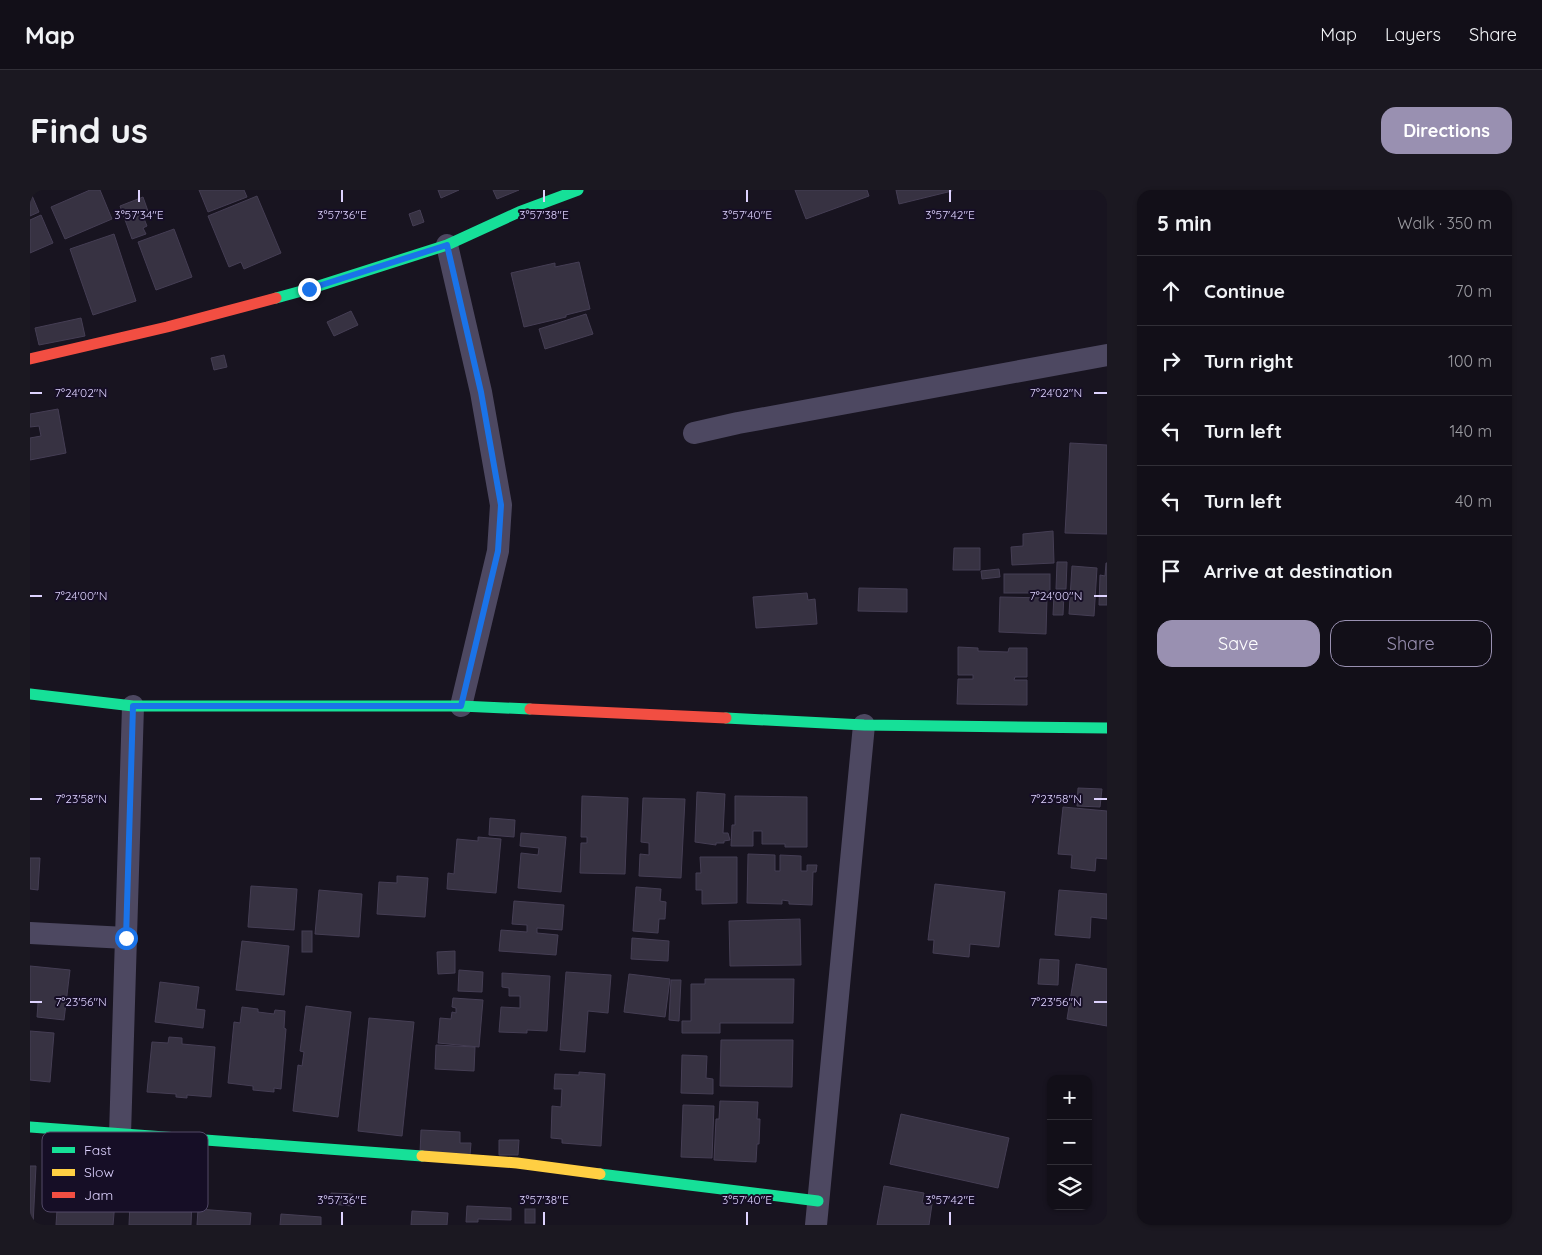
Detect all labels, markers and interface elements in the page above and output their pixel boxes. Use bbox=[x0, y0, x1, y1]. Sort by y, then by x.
text: Map bbox=[25, 20, 75, 50]
text: Map bbox=[1320, 23, 1357, 46]
text: Layers bbox=[1385, 23, 1441, 46]
text: Share bbox=[1469, 23, 1517, 46]
button: Directions bbox=[1381, 107, 1512, 154]
text: Find us bbox=[30, 108, 148, 152]
text: 3°57'34"E bbox=[114, 207, 164, 222]
text: 3°57'36"E bbox=[317, 207, 367, 222]
text: 3°57'38"E bbox=[519, 207, 569, 222]
text: 3°57'40"E bbox=[722, 207, 772, 222]
text: 3°57'42"E bbox=[925, 207, 975, 222]
text: 5 min bbox=[1157, 210, 1212, 236]
text: Walk · 350 m bbox=[1397, 213, 1492, 233]
icon: ahead bbox=[1157, 277, 1185, 305]
route end bbox=[298, 278, 321, 301]
text: Continue bbox=[1204, 279, 1285, 303]
text: 70 m bbox=[1455, 281, 1492, 301]
icon: right bbox=[1157, 347, 1185, 375]
text: Turn right bbox=[1204, 349, 1293, 373]
text: 100 m bbox=[1448, 351, 1492, 371]
text: 7°24'02"N bbox=[55, 385, 107, 400]
text: 7°24'02"N bbox=[1030, 385, 1082, 400]
icon: left bbox=[1157, 417, 1185, 445]
text: Turn left bbox=[1204, 419, 1282, 443]
text: 140 m bbox=[1449, 421, 1492, 441]
icon: left bbox=[1157, 487, 1185, 515]
text: Turn left bbox=[1204, 489, 1282, 513]
text: 40 m bbox=[1455, 491, 1492, 511]
icon: arrive bbox=[1157, 557, 1185, 585]
text: Arrive at destination bbox=[1204, 559, 1393, 583]
text: 7°24'00"N bbox=[55, 588, 107, 603]
text: 7°24'00"N bbox=[1030, 588, 1082, 603]
button: Save bbox=[1157, 620, 1320, 667]
button: Share bbox=[1330, 620, 1492, 667]
text: 7°23'58"N bbox=[55, 791, 107, 806]
text: 7°23'58"N bbox=[1030, 791, 1082, 806]
route start bbox=[115, 927, 138, 950]
text: 7°23'56"N bbox=[55, 994, 107, 1009]
text: 7°23'56"N bbox=[1030, 994, 1082, 1009]
map controls bbox=[1047, 1075, 1092, 1210]
button: + bbox=[1047, 1075, 1092, 1120]
button: − bbox=[1047, 1120, 1092, 1165]
legend bbox=[42, 1132, 208, 1212]
text: Fast bbox=[84, 1141, 112, 1159]
text: Slow bbox=[84, 1163, 114, 1181]
button: layers bbox=[1047, 1165, 1092, 1210]
text: Jam bbox=[84, 1186, 113, 1204]
text: 3°57'36"E bbox=[317, 1192, 367, 1207]
text: 3°57'38"E bbox=[519, 1192, 569, 1207]
text: 3°57'40"E bbox=[722, 1192, 772, 1207]
text: 3°57'42"E bbox=[925, 1192, 975, 1207]

